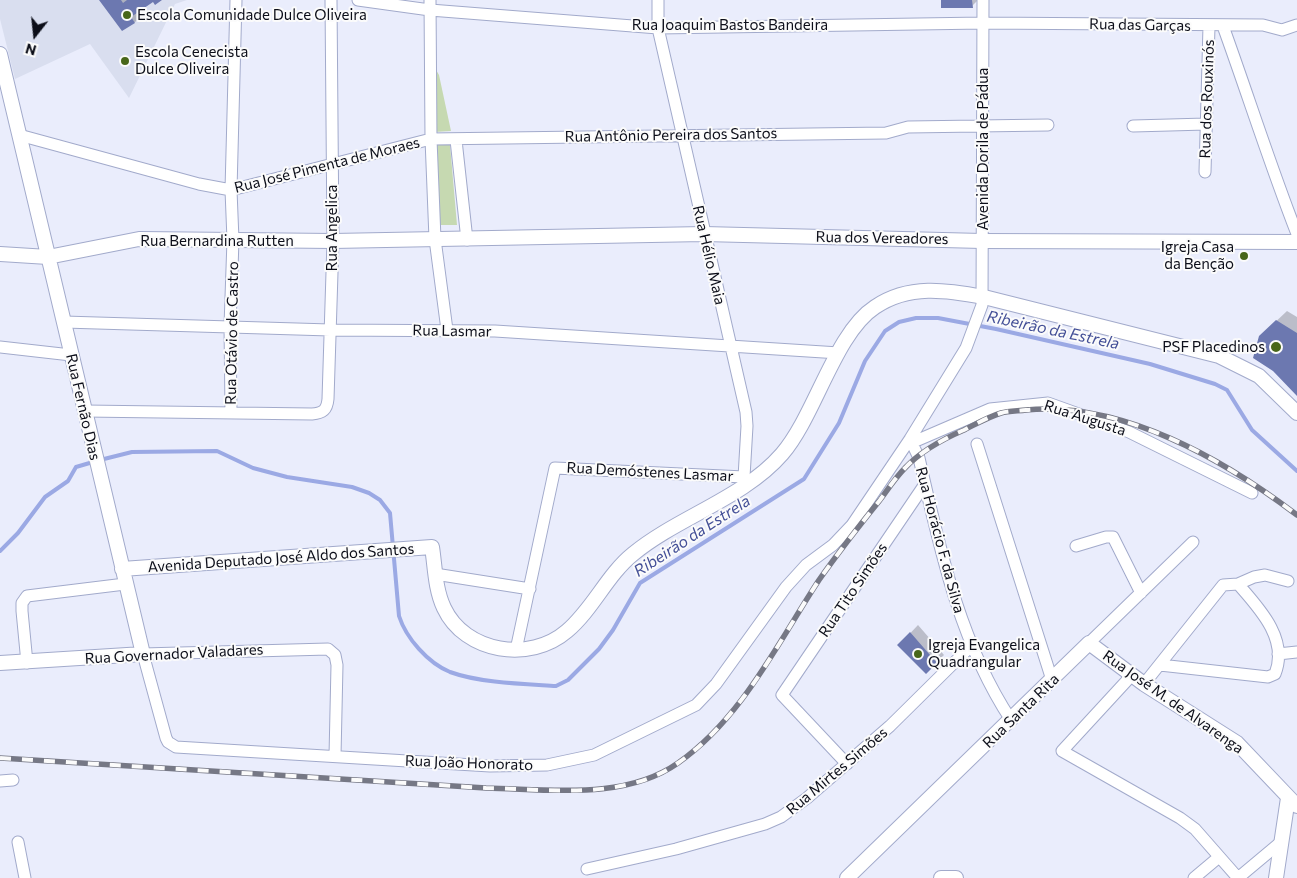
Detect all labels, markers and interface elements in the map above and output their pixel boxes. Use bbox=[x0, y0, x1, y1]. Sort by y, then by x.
place label: Escola Comunidade Dulce Oliveira bbox=[137, 6, 367, 24]
marker: Escola Comunidade Dulce Oliveira bbox=[121, 9, 133, 21]
north arrow bbox=[10, 10, 60, 60]
street label: Rua das Garças bbox=[1089, 15, 1191, 35]
street label: Rua Joaquim Bastos Bandeira bbox=[632, 16, 828, 34]
street label: Rua dos Rouxinós bbox=[1196, 39, 1218, 159]
text: N bbox=[23, 40, 38, 60]
place label: Escola Cenecista Dulce Oliveira bbox=[135, 43, 248, 78]
marker: Escola Cenecista Dulce Oliveira bbox=[119, 55, 131, 67]
street label: Avenida Dorila de Pádua bbox=[974, 68, 992, 230]
street label: Rua Antônio Pereira dos Santos bbox=[565, 124, 777, 146]
street label: Rua José Pimenta de Moraes bbox=[232, 133, 422, 197]
street label: Rua Angelica bbox=[323, 185, 341, 271]
street label: Rua Hélio Maia bbox=[689, 204, 729, 306]
street label: Rua dos Vereadores bbox=[815, 228, 949, 248]
street label: Rua Bernardina Rutten bbox=[140, 232, 294, 250]
place label: Igreja Casa da Benção bbox=[1161, 238, 1234, 273]
marker: Igreja Casa da Benção bbox=[1238, 250, 1250, 262]
street label: Rua Otávio de Castro bbox=[222, 261, 242, 405]
water label: Ribeirão da Estrela bbox=[985, 307, 1121, 353]
street label: Rua Lasmar bbox=[412, 321, 492, 341]
place label: PSF Placedinos bbox=[1162, 338, 1265, 356]
marker: PSF Placedinos bbox=[1269, 340, 1283, 354]
street label: Rua Fernão Dias bbox=[62, 352, 104, 462]
street label: Rua Augusta bbox=[1042, 396, 1128, 440]
street label: Rua Demóstenes Lasmar bbox=[566, 459, 734, 485]
street label: Rua Horácio F. da Silva bbox=[912, 465, 968, 615]
water label: Ribeirão da Estrela bbox=[630, 491, 754, 581]
street label: Rua Tito Simões bbox=[815, 539, 891, 641]
street label: Avenida Deputado José Aldo dos Santos bbox=[147, 540, 415, 576]
place label: Igreja Evangelica Quadrangular bbox=[928, 636, 1040, 671]
street label: Rua Governador Valadares bbox=[84, 640, 264, 668]
street label: Rua José M. de Alvarenga bbox=[1099, 647, 1247, 757]
marker: Igreja Evangelica Quadrangular bbox=[912, 648, 924, 660]
street label: Rua Santa Rita bbox=[979, 670, 1063, 752]
street label: Rua Mirtes Simões bbox=[783, 723, 891, 819]
street label: Rua João Honorato bbox=[404, 752, 534, 774]

